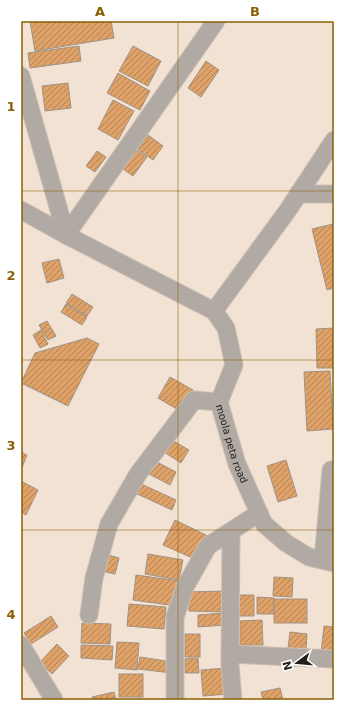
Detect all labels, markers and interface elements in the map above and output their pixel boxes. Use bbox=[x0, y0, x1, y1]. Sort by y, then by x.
text: A bbox=[95, 4, 105, 19]
text: B bbox=[250, 4, 260, 19]
text: 1 bbox=[6, 99, 16, 114]
text: 2 bbox=[6, 268, 16, 283]
street label: moola peta road bbox=[214, 403, 250, 485]
text: 3 bbox=[6, 438, 16, 453]
text: 4 bbox=[6, 607, 16, 622]
north arrow bbox=[277, 643, 317, 683]
text: N bbox=[280, 659, 295, 672]

